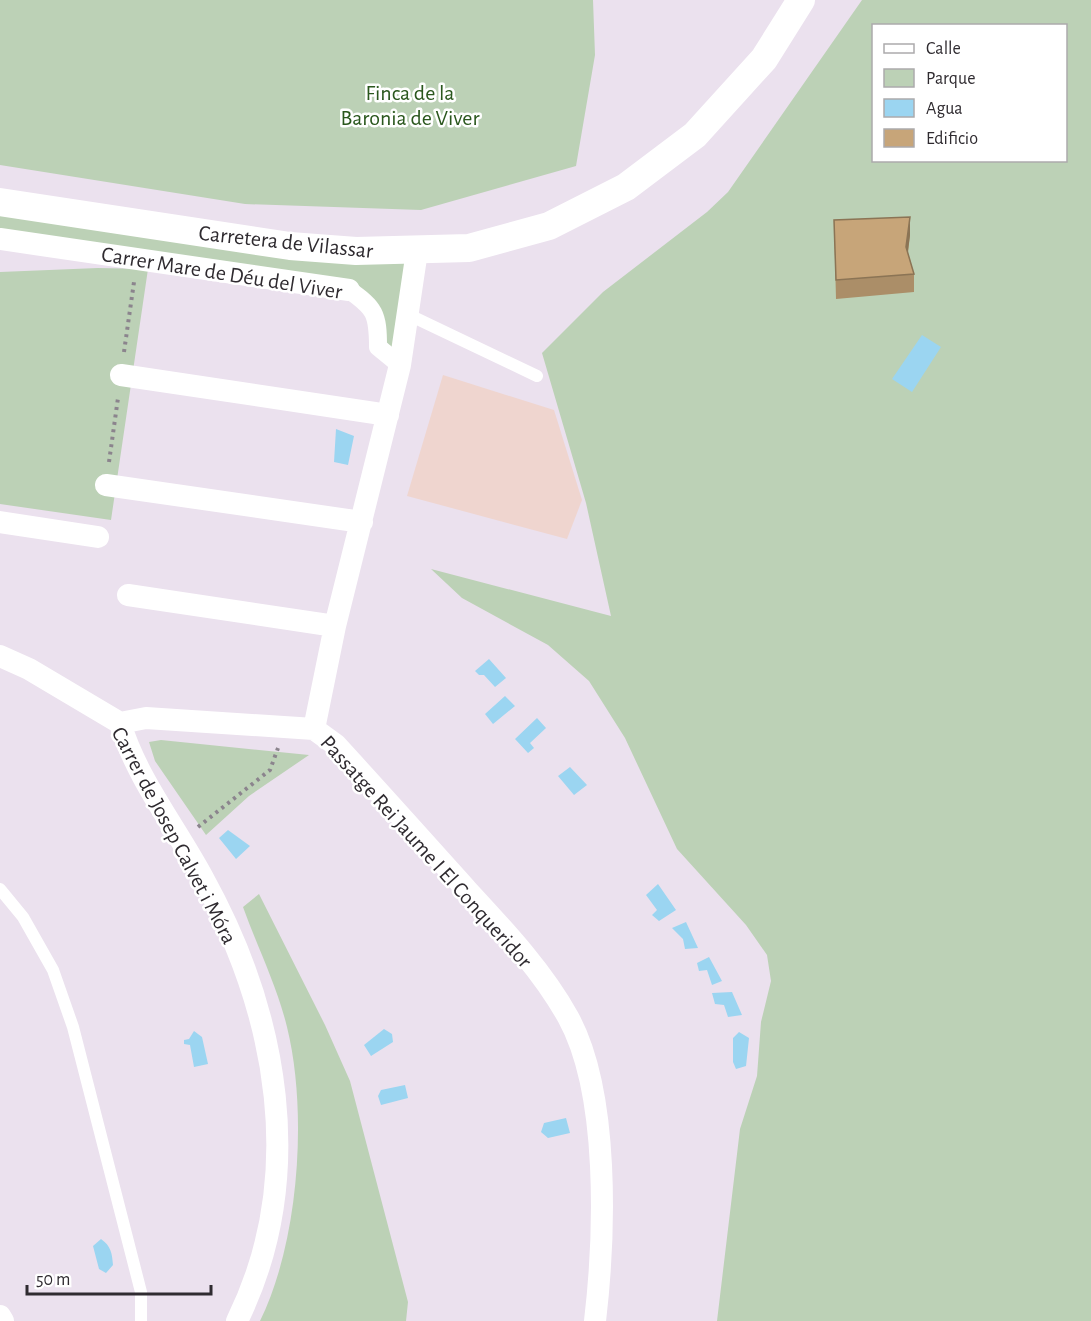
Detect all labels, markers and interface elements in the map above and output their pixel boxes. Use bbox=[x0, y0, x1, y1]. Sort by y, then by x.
legend bbox=[872, 24, 1067, 162]
text: Calle bbox=[926, 40, 961, 58]
text: Parque bbox=[926, 70, 975, 88]
park label: Finca de la Baronia de Viver bbox=[340, 82, 480, 129]
text: Agua bbox=[926, 100, 963, 118]
text: Edificio bbox=[926, 130, 978, 148]
street label: Carretera de Vilassar bbox=[198, 222, 374, 262]
street label: Carrer Mare de Déu del Viver bbox=[100, 243, 344, 303]
street label: Carrer de Josep Calvet i Móra bbox=[108, 723, 241, 948]
street label: Passatge Rei Jaume I El Conqueridor bbox=[316, 731, 536, 972]
scale bar bbox=[27, 1258, 212, 1296]
text: 50 m bbox=[36, 1271, 70, 1289]

